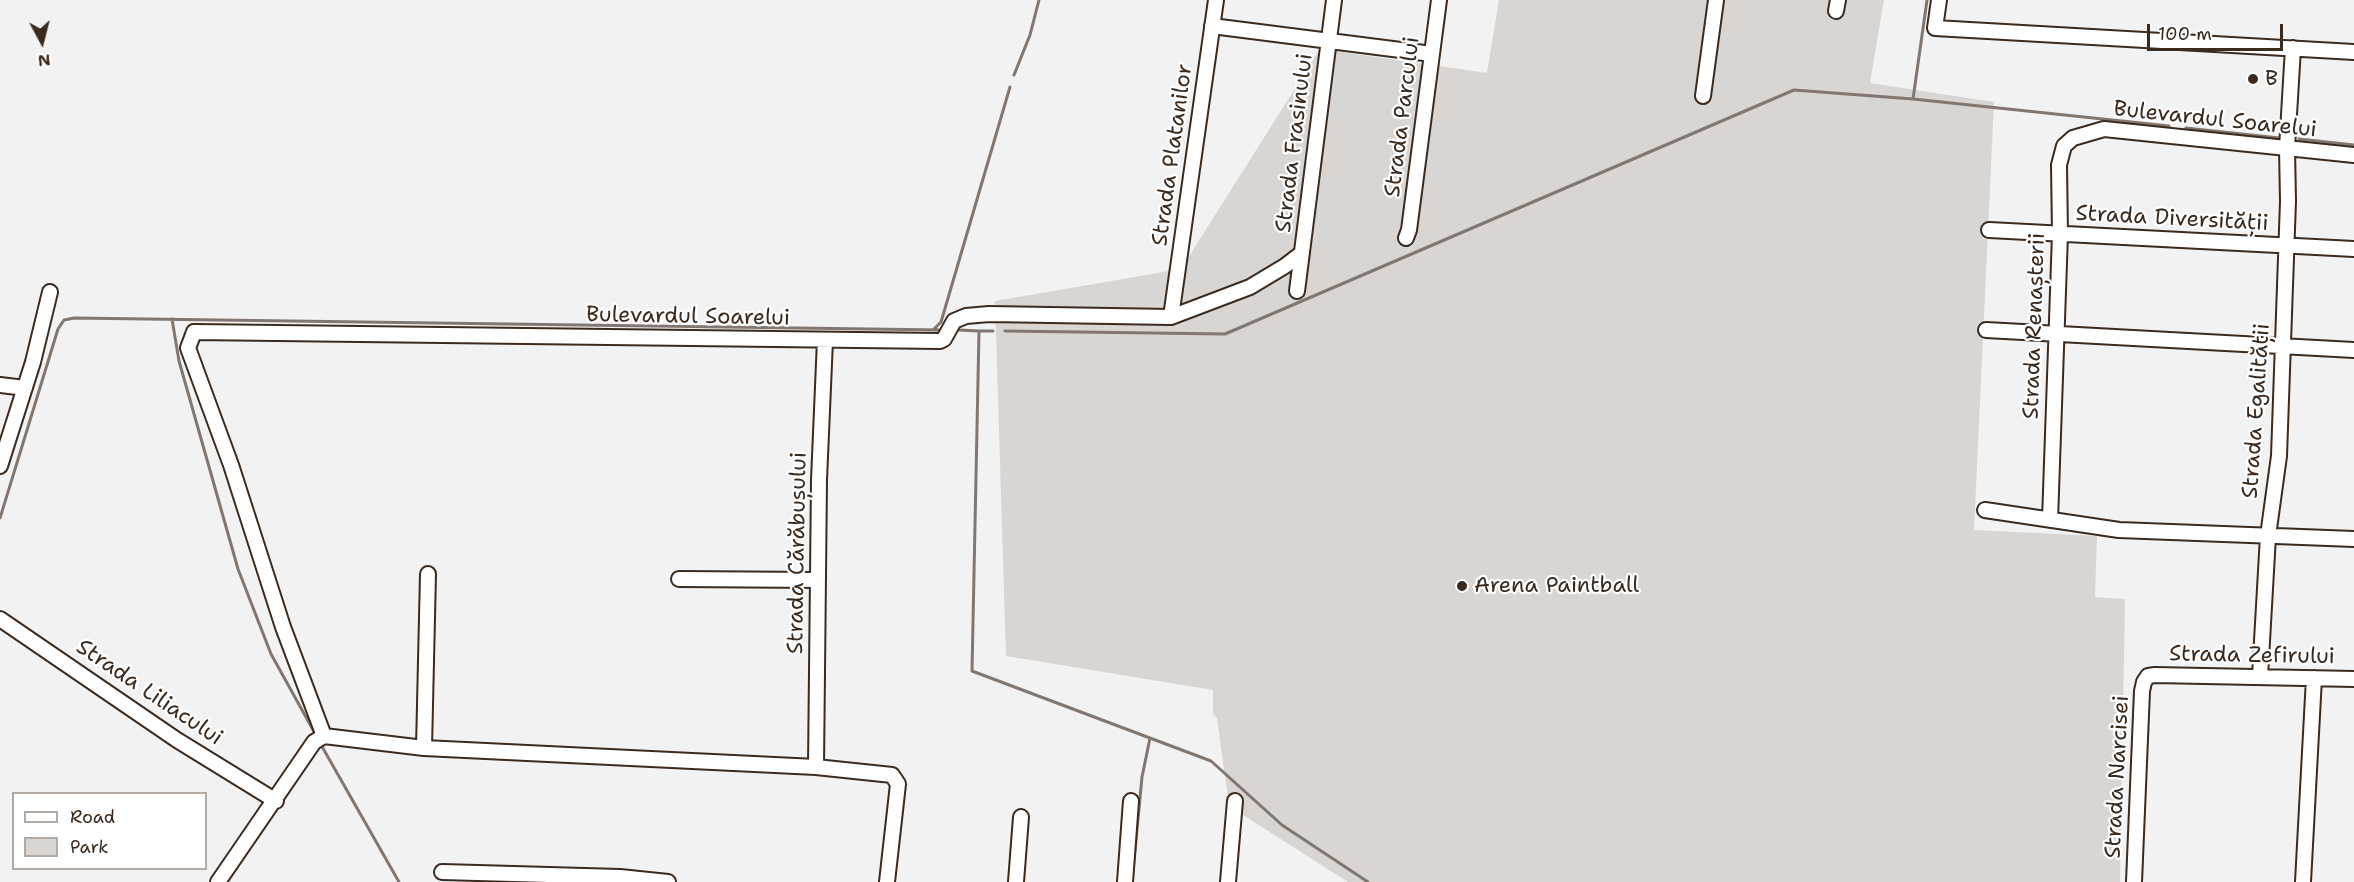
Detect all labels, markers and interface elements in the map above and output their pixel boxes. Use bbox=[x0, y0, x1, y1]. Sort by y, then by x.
north arrow bbox=[12, 12, 72, 72]
scale bar bbox=[2150, 12, 2286, 50]
text: 100 m bbox=[2158, 22, 2212, 46]
street label: Strada Parcului bbox=[1380, 35, 1426, 199]
text: N bbox=[37, 49, 52, 72]
street label: Strada Frasinului bbox=[1271, 52, 1319, 234]
street label: Strada Platanilor bbox=[1147, 62, 1199, 248]
place label: B bbox=[2265, 66, 2278, 92]
marker: B bbox=[2246, 72, 2260, 86]
street label: Bulevardul Soarelui bbox=[2112, 96, 2318, 144]
street label: Strada Diversității bbox=[2075, 201, 2269, 237]
street label: Strada Renașterii bbox=[2019, 232, 2051, 420]
street label: Bulevardul Soarelui bbox=[586, 302, 790, 332]
street label: Strada Egalității bbox=[2238, 322, 2276, 500]
street label: Strada Cărăbușului bbox=[783, 452, 813, 654]
place label: Arena Paintball bbox=[1474, 573, 1639, 599]
marker: Arena Paintball bbox=[1455, 579, 1469, 593]
street label: Strada Liliacului bbox=[71, 634, 227, 752]
street label: Strada Zefirului bbox=[2169, 641, 2335, 671]
street label: Strada Narcisei bbox=[2101, 695, 2135, 859]
legend bbox=[12, 792, 207, 870]
text: Road bbox=[70, 805, 115, 829]
text: Park bbox=[70, 835, 109, 859]

